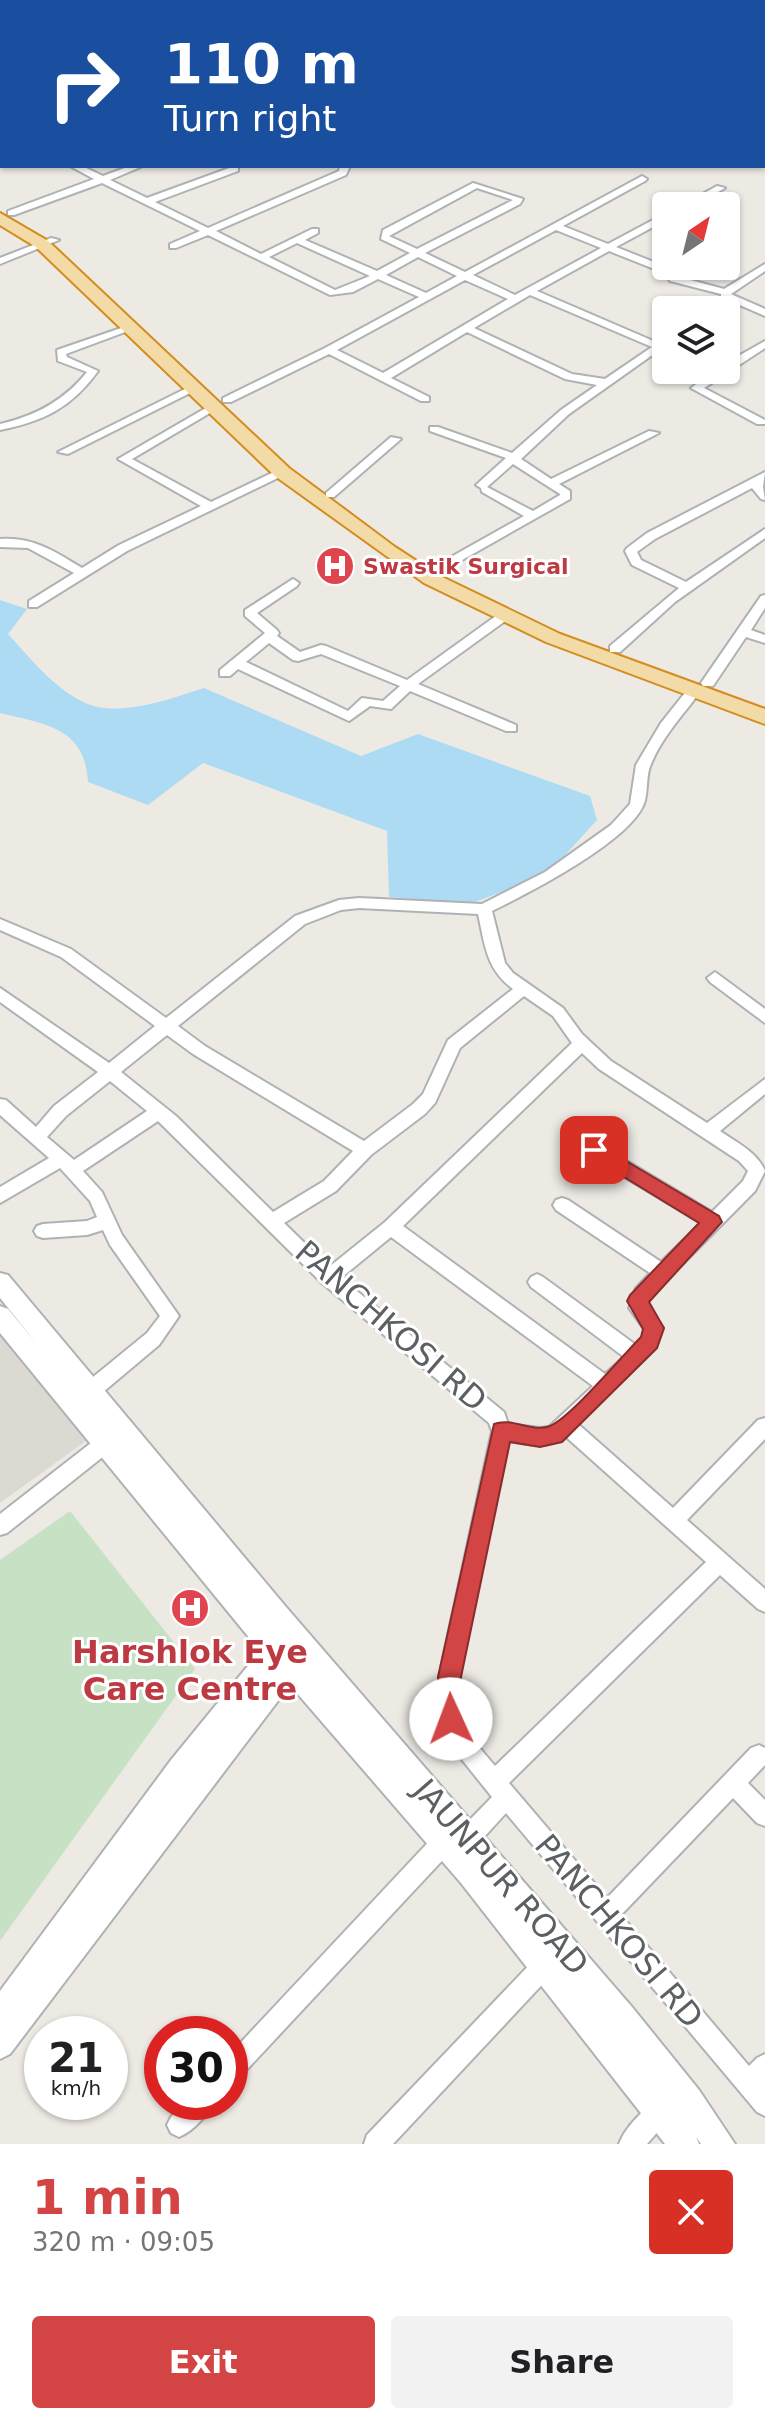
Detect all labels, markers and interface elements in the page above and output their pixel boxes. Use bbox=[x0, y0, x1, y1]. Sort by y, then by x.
text: 110 m bbox=[164, 31, 359, 96]
icon: right bbox=[32, 32, 136, 136]
text: Turn right bbox=[164, 98, 336, 139]
north arrow bbox=[652, 192, 740, 280]
map controls bbox=[652, 192, 740, 384]
button: layers bbox=[652, 296, 740, 384]
hospital icon: Swastik Surgical bbox=[314, 545, 356, 587]
place label: Swastik Surgical bbox=[363, 554, 569, 579]
pin bbox=[560, 1116, 628, 1184]
icon: arrive bbox=[572, 1128, 616, 1172]
street label: PANCHKOSI RD bbox=[288, 1233, 494, 1419]
hospital icon: Harshlok Eye Care Centre bbox=[169, 1587, 211, 1629]
place label: Harshlok Eye Care Centre bbox=[72, 1633, 308, 1708]
position arrow bbox=[409, 1677, 493, 1761]
street label: JAUNPUR ROAD bbox=[404, 1770, 596, 1983]
street label: PANCHKOSI RD bbox=[527, 1827, 711, 2035]
speed limit sign: 30 bbox=[144, 2016, 248, 2120]
text: 21 bbox=[48, 2035, 104, 2081]
text: km/h bbox=[51, 2076, 101, 2100]
text: 1 min bbox=[32, 2169, 183, 2225]
button: close bbox=[649, 2170, 733, 2254]
text: 320 m · 09:05 bbox=[32, 2227, 215, 2257]
button: Exit bbox=[32, 2316, 375, 2408]
button: Share bbox=[391, 2316, 733, 2408]

